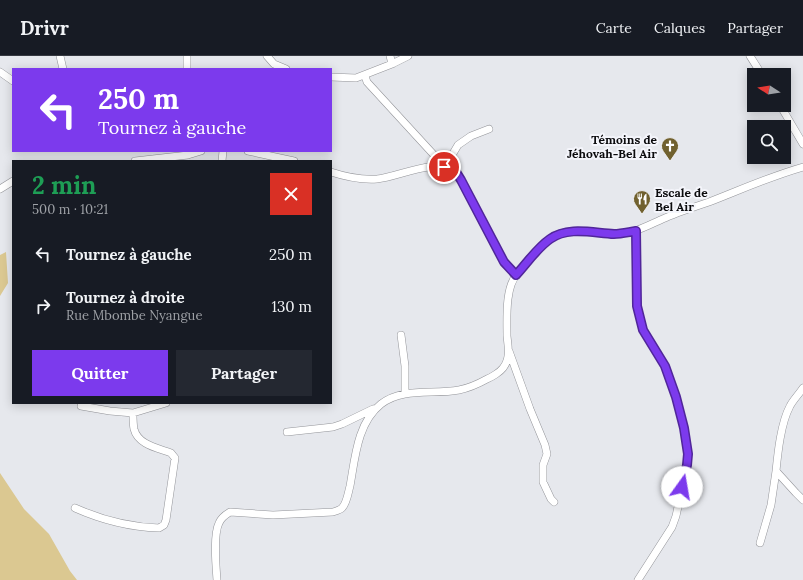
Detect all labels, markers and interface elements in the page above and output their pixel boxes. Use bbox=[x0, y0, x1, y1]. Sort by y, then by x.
text: Drivr bbox=[20, 16, 69, 40]
text: Carte bbox=[596, 19, 632, 37]
text: Calques bbox=[654, 19, 705, 37]
text: Partager bbox=[727, 19, 783, 37]
north arrow bbox=[747, 68, 791, 112]
map controls bbox=[747, 68, 791, 164]
text: 250 m bbox=[98, 81, 179, 117]
icon: left bbox=[32, 84, 84, 136]
text: Tournez à gauche bbox=[98, 116, 246, 139]
button: search bbox=[747, 120, 791, 164]
place label: Témoins de Jéhovah-Bel Air bbox=[567, 132, 658, 161]
church icon: Témoins de Jéhovah-Bel Air bbox=[660, 136, 680, 161]
pin bbox=[427, 150, 461, 184]
icon: arrive bbox=[433, 156, 455, 178]
text: 2 min bbox=[32, 170, 96, 201]
button: close bbox=[270, 173, 312, 215]
place label: Escale de Bel Air bbox=[655, 185, 708, 214]
restaurant icon: Escale de Bel Air bbox=[632, 189, 652, 214]
text: 500 m · 10:21 bbox=[32, 201, 108, 218]
icon: left bbox=[32, 243, 54, 265]
text: Tournez à gauche bbox=[66, 245, 192, 264]
text: 250 m bbox=[269, 245, 312, 264]
text: Tournez à droite bbox=[66, 288, 185, 307]
icon: right bbox=[32, 295, 54, 317]
text: 130 m bbox=[272, 297, 312, 316]
text: Rue Mbombe Nyangue bbox=[66, 307, 202, 324]
button: Quitter bbox=[32, 350, 168, 396]
button: Partager bbox=[176, 350, 312, 396]
position arrow bbox=[661, 466, 703, 508]

